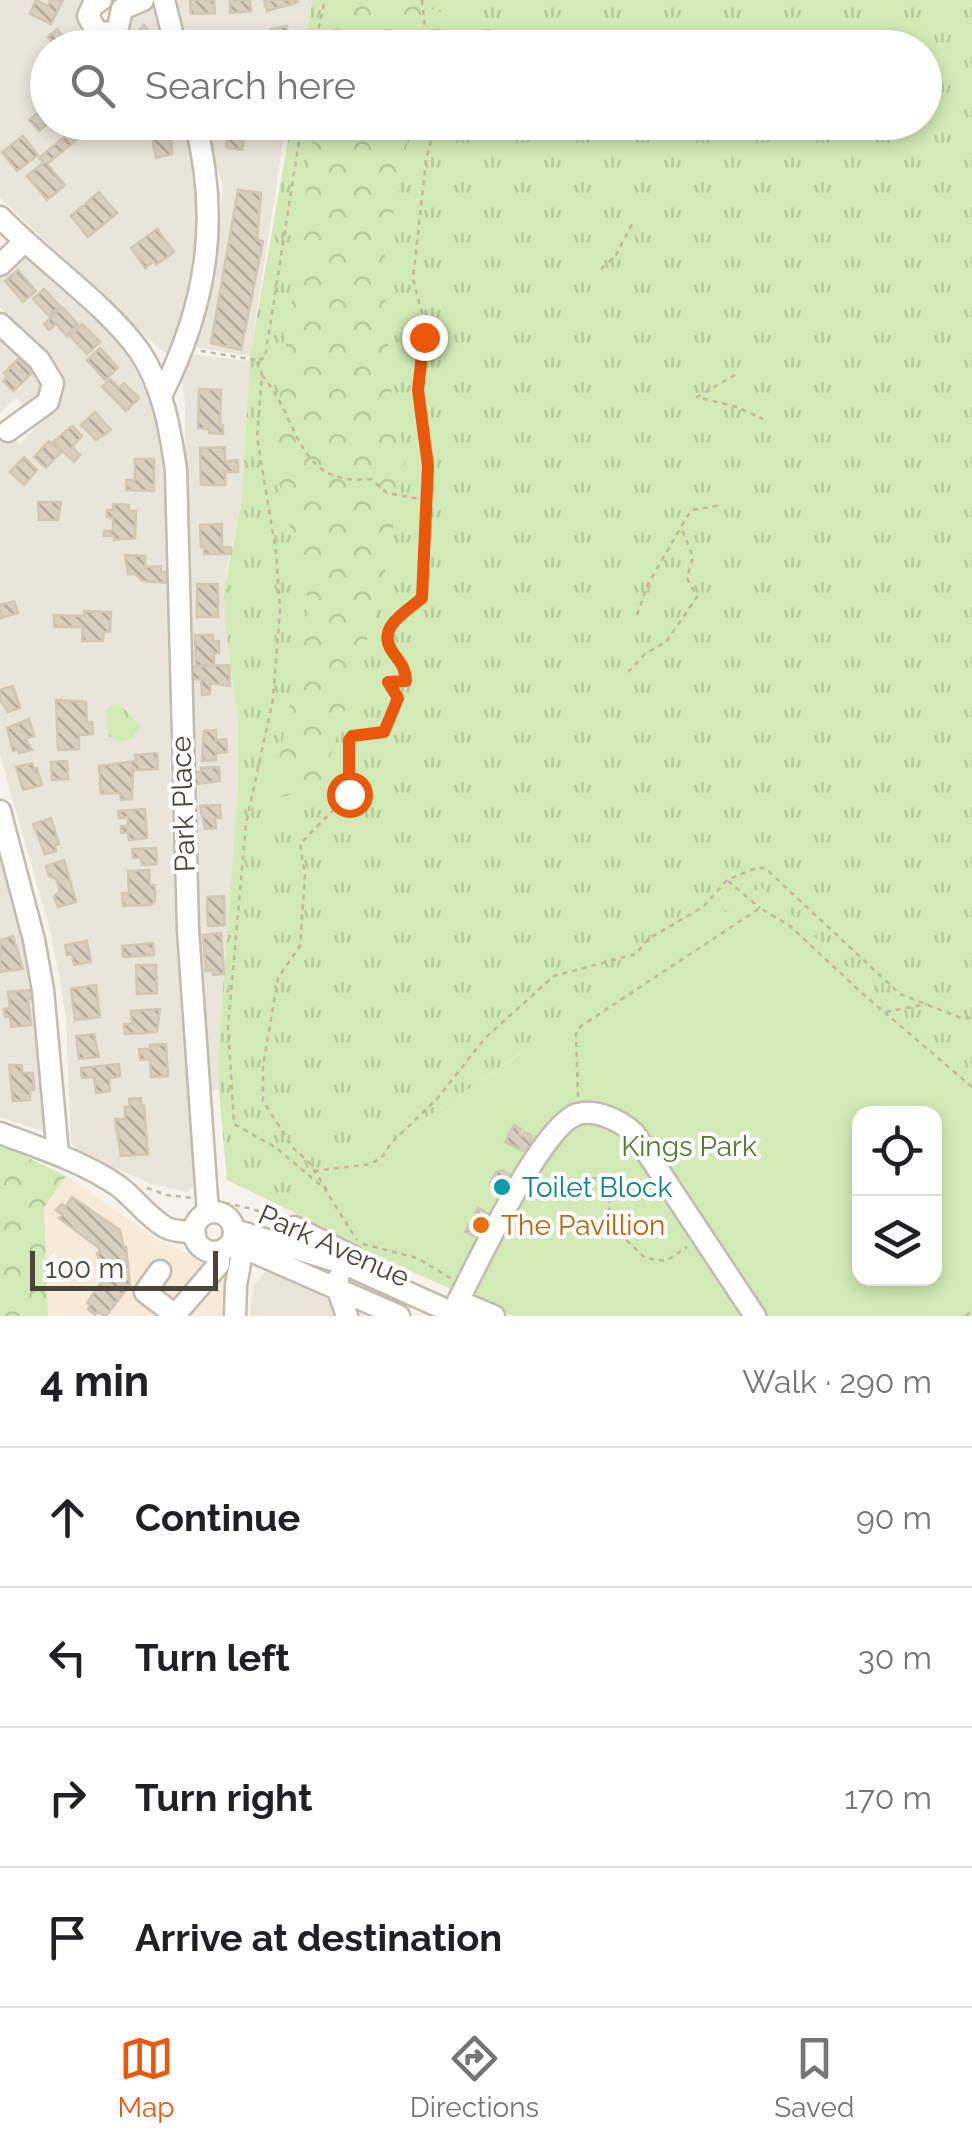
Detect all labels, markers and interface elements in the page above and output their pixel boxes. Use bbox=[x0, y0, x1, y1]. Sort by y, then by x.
search box bbox=[30, 30, 942, 140]
icon: search bbox=[65, 58, 120, 113]
text: Search here bbox=[145, 63, 356, 108]
route end bbox=[402, 315, 448, 361]
street label: Park Place bbox=[164, 735, 202, 873]
route start bbox=[327, 772, 373, 818]
map controls bbox=[852, 1106, 942, 1286]
button: locate bbox=[852, 1106, 942, 1196]
park label: Kings Park bbox=[621, 1130, 757, 1163]
place label: Toilet Block bbox=[522, 1171, 672, 1204]
marker: Toilet Block bbox=[491, 1176, 513, 1198]
button: layers bbox=[852, 1196, 942, 1286]
street label: Park Avenue bbox=[253, 1198, 415, 1294]
place label: The Pavillion bbox=[501, 1209, 665, 1242]
marker: The Pavillion bbox=[470, 1214, 492, 1236]
scale bar bbox=[30, 1246, 218, 1290]
text: 100 m bbox=[45, 1252, 124, 1285]
text: 4 min bbox=[40, 1357, 149, 1406]
text: Walk · 290 m bbox=[742, 1363, 932, 1400]
icon: ahead bbox=[40, 1490, 95, 1545]
text: Continue bbox=[135, 1495, 300, 1540]
text: 90 m bbox=[856, 1499, 932, 1536]
icon: left bbox=[40, 1630, 95, 1685]
text: Turn left bbox=[135, 1635, 290, 1680]
text: 30 m bbox=[858, 1639, 932, 1676]
icon: right bbox=[40, 1770, 95, 1825]
text: Turn right bbox=[135, 1775, 312, 1820]
text: 170 m bbox=[844, 1779, 932, 1816]
icon: arrive bbox=[40, 1910, 95, 1965]
text: Arrive at destination bbox=[135, 1915, 502, 1960]
tab: Map bbox=[118, 2031, 175, 2124]
tab: Directions bbox=[410, 2031, 539, 2124]
tab: Saved bbox=[774, 2031, 854, 2124]

